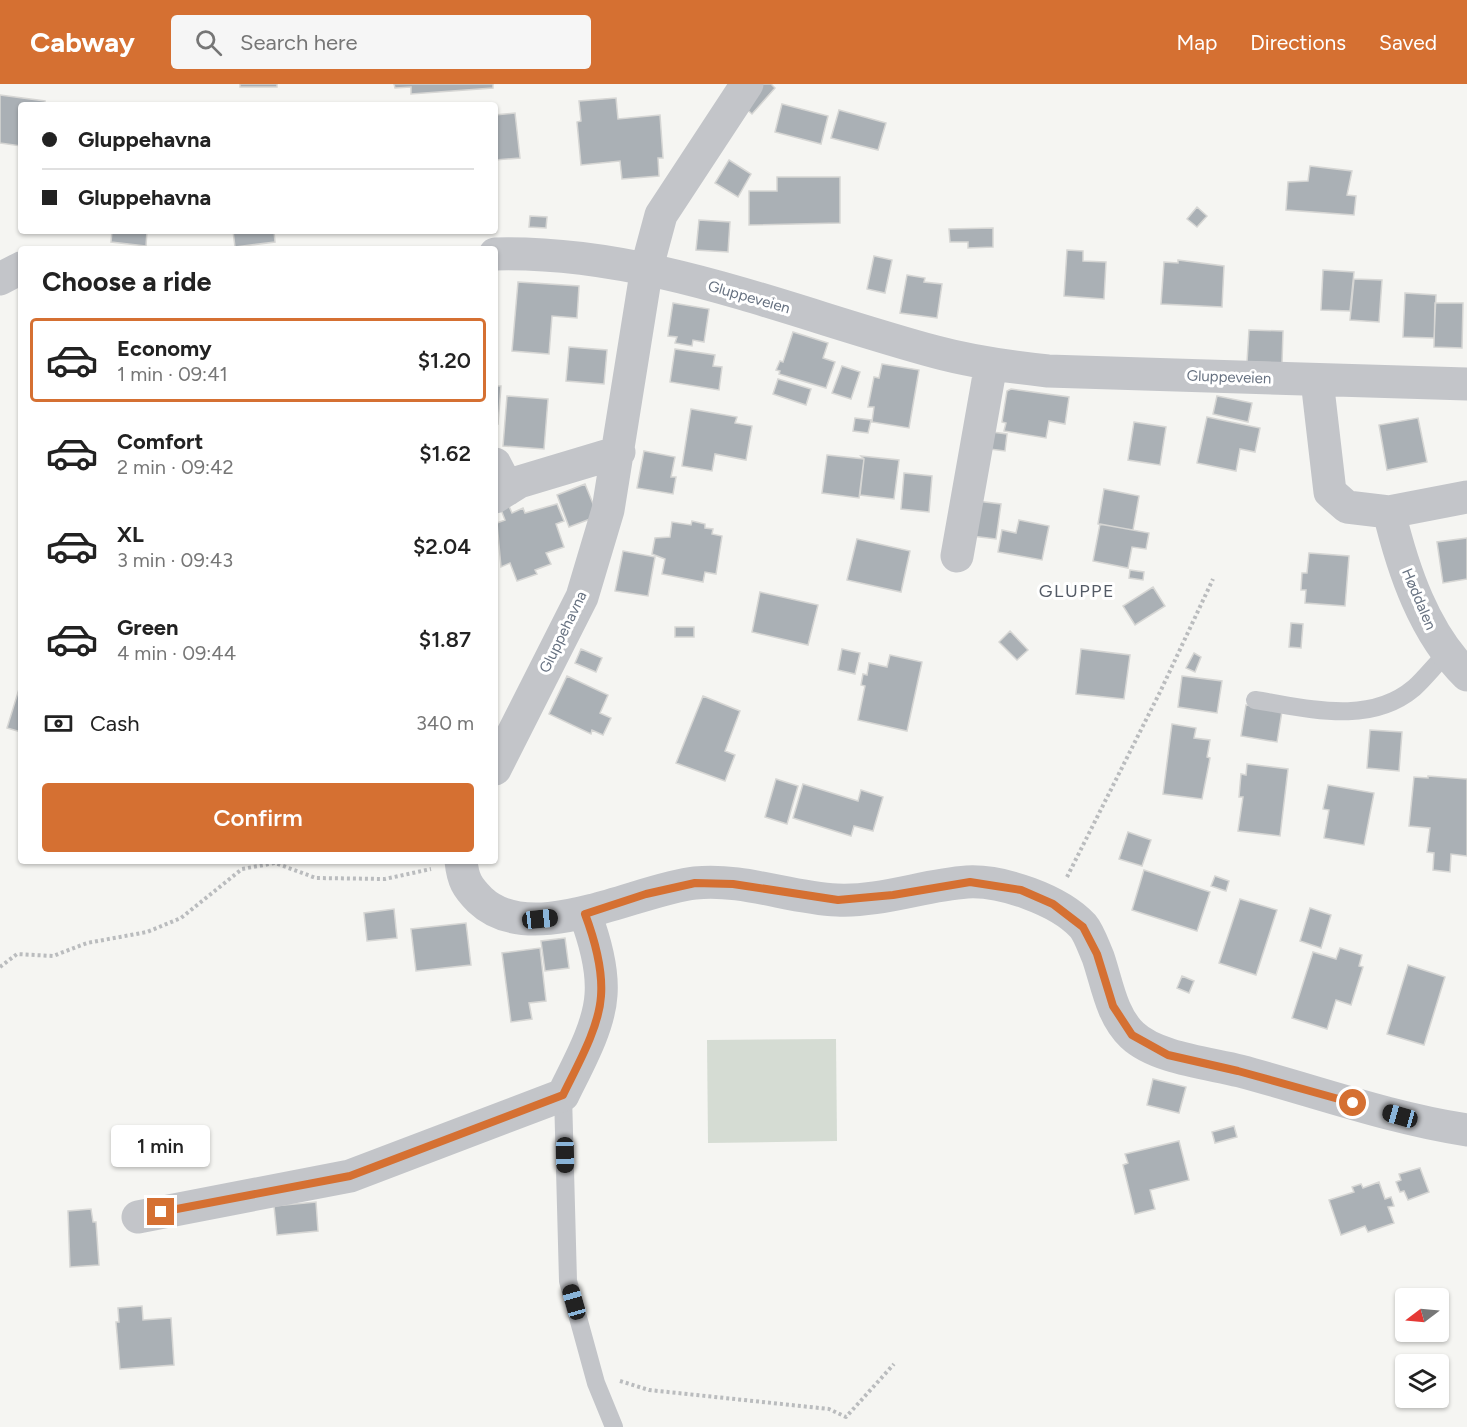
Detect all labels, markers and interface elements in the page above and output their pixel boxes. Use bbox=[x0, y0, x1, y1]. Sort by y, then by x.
search box bbox=[171, 15, 591, 69]
text: Cabway bbox=[30, 25, 135, 59]
icon: search bbox=[192, 26, 225, 59]
text: Search here bbox=[240, 29, 357, 56]
text: Map bbox=[1176, 30, 1217, 55]
text: Directions bbox=[1250, 30, 1346, 55]
text: Saved bbox=[1379, 30, 1437, 55]
text: Gluppehavna bbox=[78, 126, 211, 153]
text: Gluppehavna bbox=[78, 184, 211, 211]
text: Choose a ride bbox=[42, 265, 211, 298]
street label: Gluppeveien bbox=[706, 277, 792, 317]
icon: car bbox=[45, 333, 99, 387]
text: Economy bbox=[117, 335, 212, 362]
text: $1.20 bbox=[418, 347, 471, 374]
text: 1 min · 09:41 bbox=[117, 362, 228, 386]
street label: Gluppeveien bbox=[1186, 367, 1272, 387]
icon: car bbox=[45, 426, 99, 480]
text: Comfort bbox=[117, 428, 203, 455]
text: $1.62 bbox=[419, 440, 471, 467]
text: 2 min · 09:42 bbox=[117, 455, 234, 479]
icon: car bbox=[45, 519, 99, 573]
text: XL bbox=[117, 521, 144, 548]
text: $2.04 bbox=[413, 533, 471, 560]
text: 3 min · 09:43 bbox=[117, 548, 233, 572]
street label: Høddalen bbox=[1398, 566, 1440, 632]
district label: GLUPPE bbox=[1039, 580, 1115, 602]
street label: Gluppehavna bbox=[535, 588, 591, 676]
icon: car bbox=[45, 612, 99, 666]
text: Green bbox=[117, 614, 179, 641]
text: $1.87 bbox=[419, 626, 471, 653]
text: 4 min · 09:44 bbox=[117, 641, 236, 665]
icon: cash bbox=[42, 707, 75, 740]
text: Cash bbox=[90, 710, 140, 737]
text: 340 m bbox=[416, 711, 474, 735]
button: Confirm bbox=[42, 783, 474, 852]
car bbox=[521, 908, 559, 930]
route start bbox=[1339, 1089, 1366, 1116]
car bbox=[1380, 1102, 1420, 1130]
callout: 1 min bbox=[112, 1125, 210, 1167]
text: 1 min bbox=[137, 1134, 184, 1158]
car bbox=[556, 1137, 574, 1173]
route end bbox=[147, 1198, 174, 1225]
car bbox=[560, 1282, 588, 1322]
north arrow bbox=[1395, 1288, 1449, 1342]
map controls bbox=[1395, 1288, 1449, 1408]
button: layers bbox=[1395, 1354, 1449, 1408]

